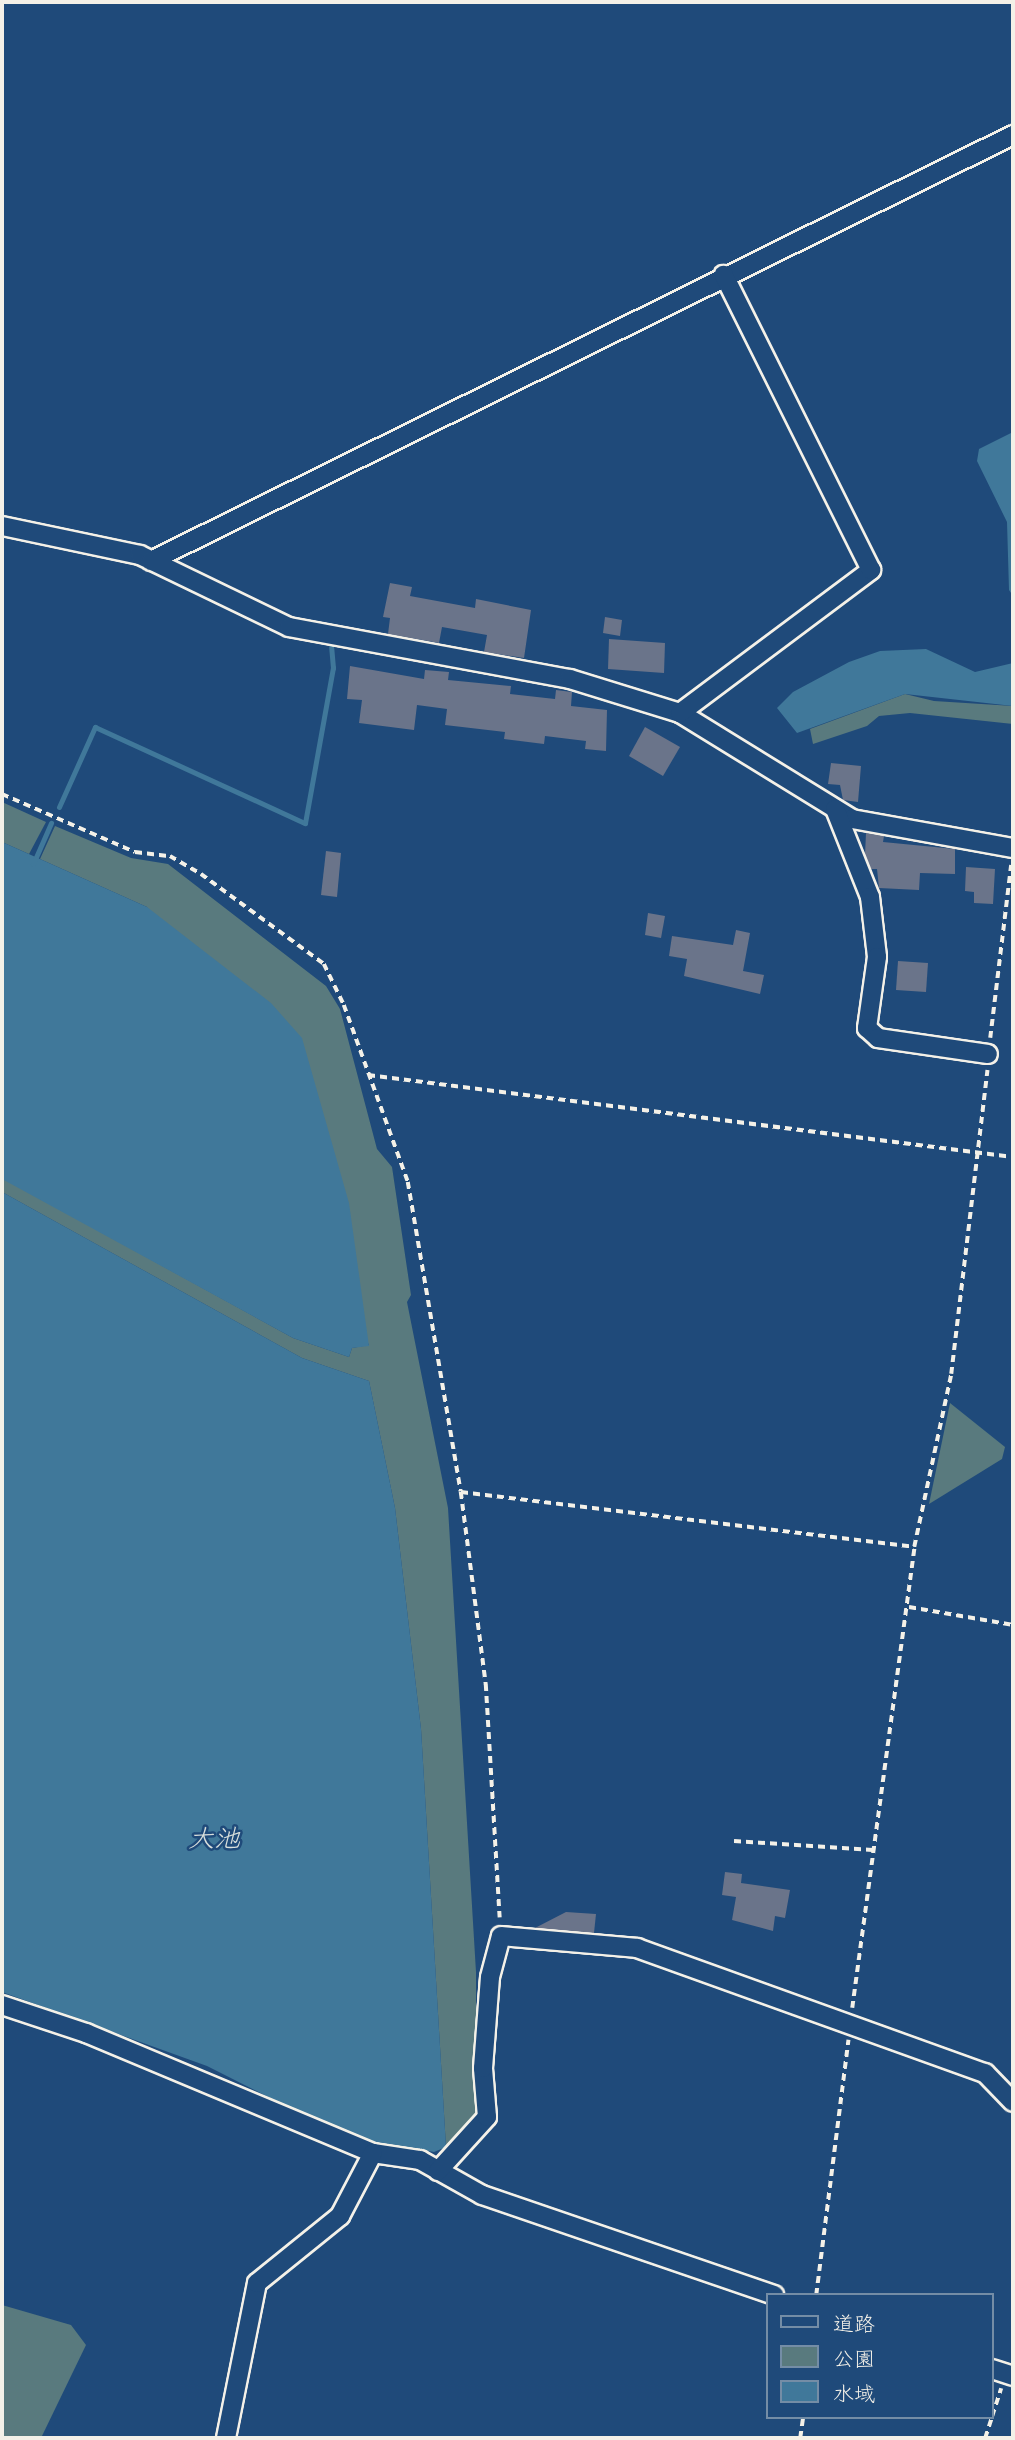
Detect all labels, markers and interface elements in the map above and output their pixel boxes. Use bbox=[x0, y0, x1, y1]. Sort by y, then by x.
water label: 大池 bbox=[188, 1823, 240, 1855]
legend bbox=[766, 2293, 994, 2419]
text: 道路 bbox=[833, 2311, 875, 2336]
text: 公園 bbox=[833, 2346, 875, 2371]
text: 水域 bbox=[833, 2381, 875, 2406]

